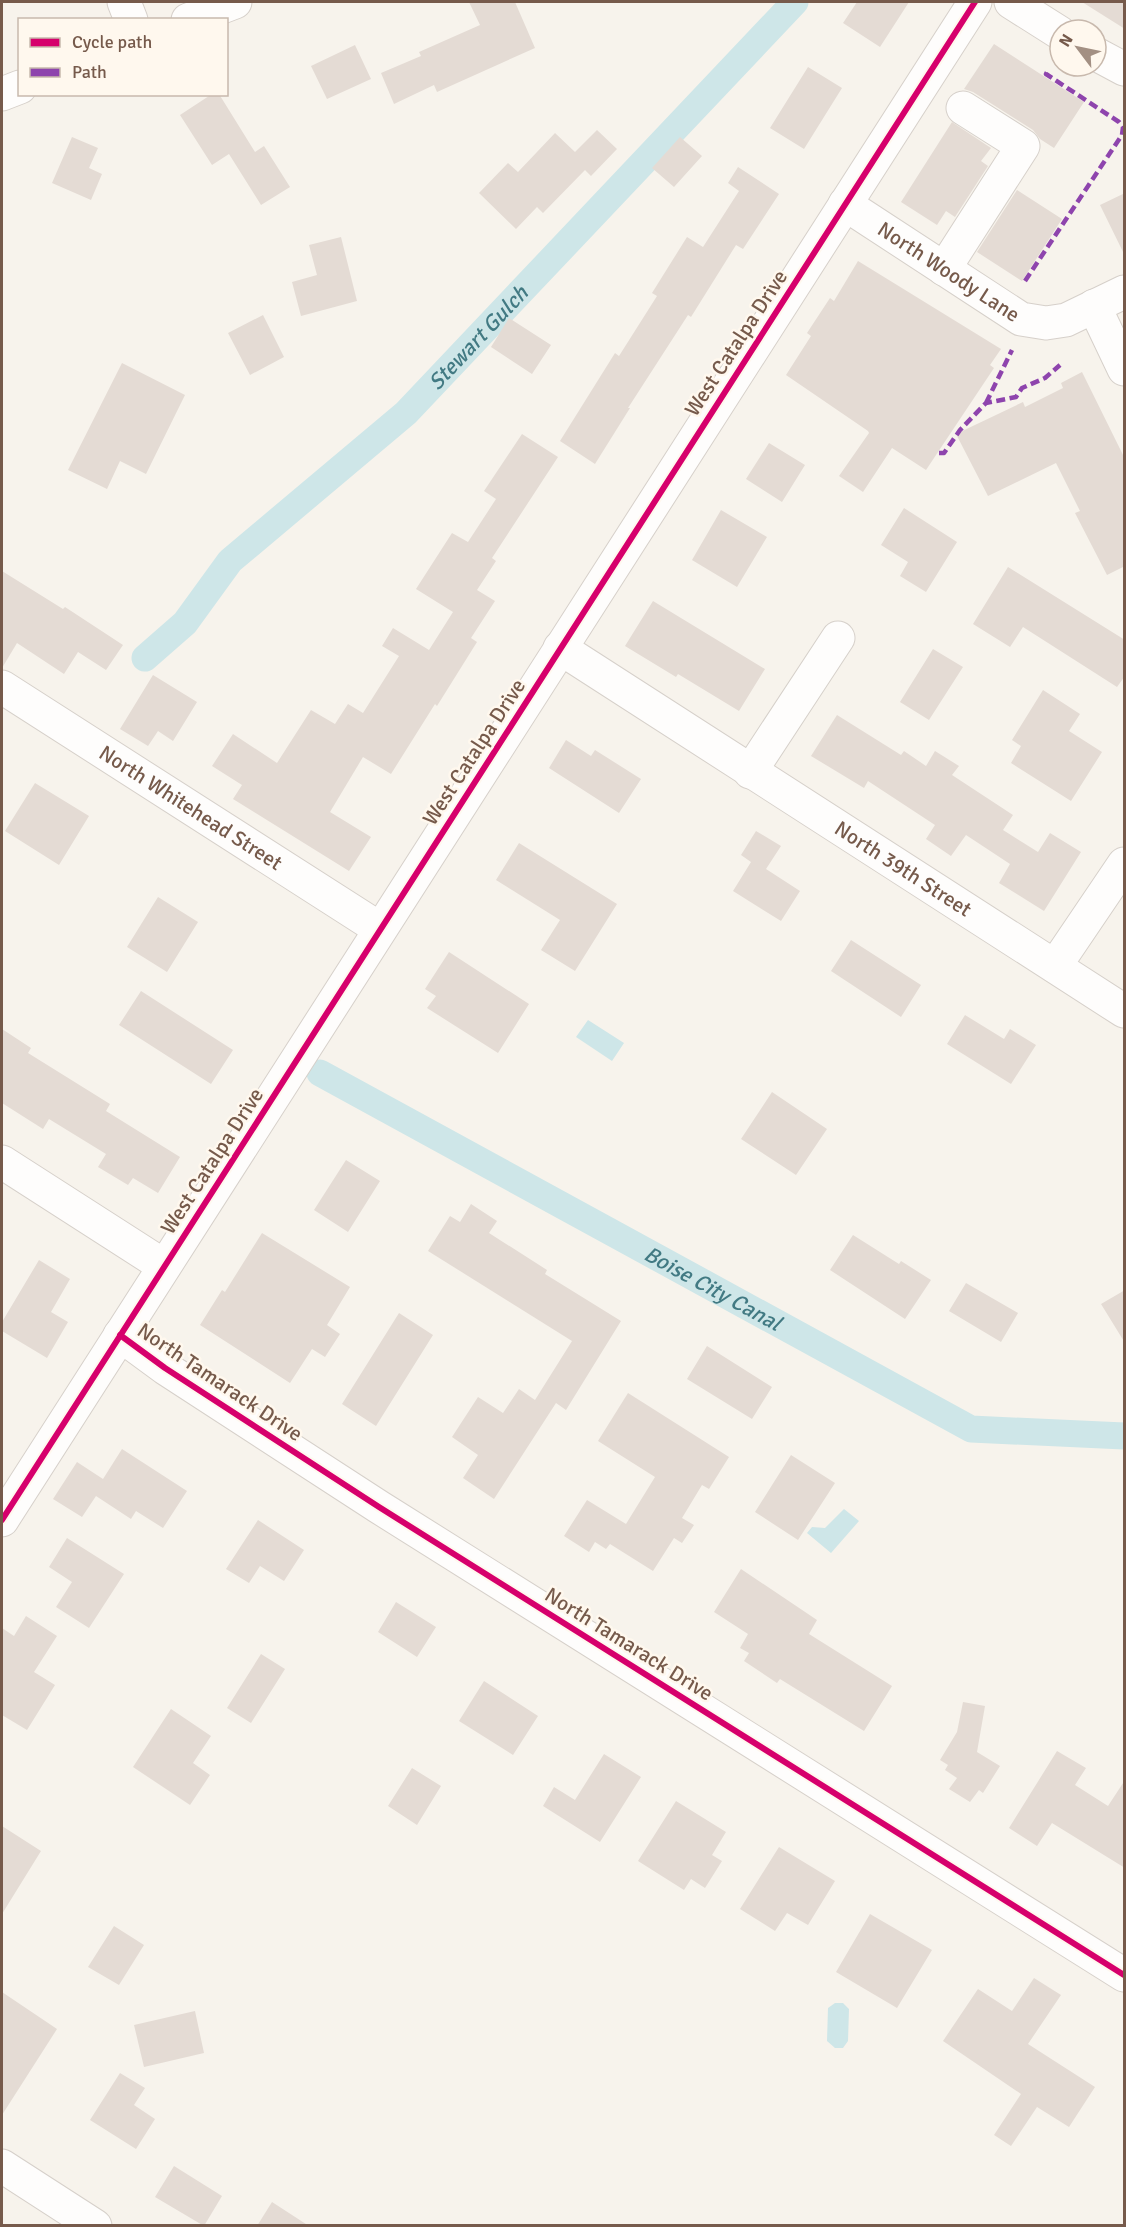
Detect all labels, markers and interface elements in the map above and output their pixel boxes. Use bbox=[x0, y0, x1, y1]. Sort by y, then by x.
legend bbox=[18, 18, 228, 96]
north arrow bbox=[1048, 18, 1108, 78]
text: Cycle path bbox=[72, 31, 152, 53]
text: N bbox=[1055, 31, 1078, 51]
text: Path bbox=[72, 61, 107, 83]
street label: North Woody Lane bbox=[873, 216, 1025, 328]
street label: West Catalpa Drive bbox=[679, 265, 793, 421]
water label: Stewart Gulch bbox=[422, 279, 534, 395]
street label: West Catalpa Drive bbox=[417, 674, 531, 830]
street label: North Whitehead Street bbox=[94, 740, 287, 876]
street label: North 39th Street bbox=[830, 815, 976, 922]
street label: West Catalpa Drive bbox=[155, 1083, 269, 1239]
water label: Boise City Canal bbox=[640, 1240, 788, 1337]
street label: North Tamarack Drive bbox=[132, 1317, 308, 1447]
street label: North Tamarack Drive bbox=[540, 1582, 718, 1706]

